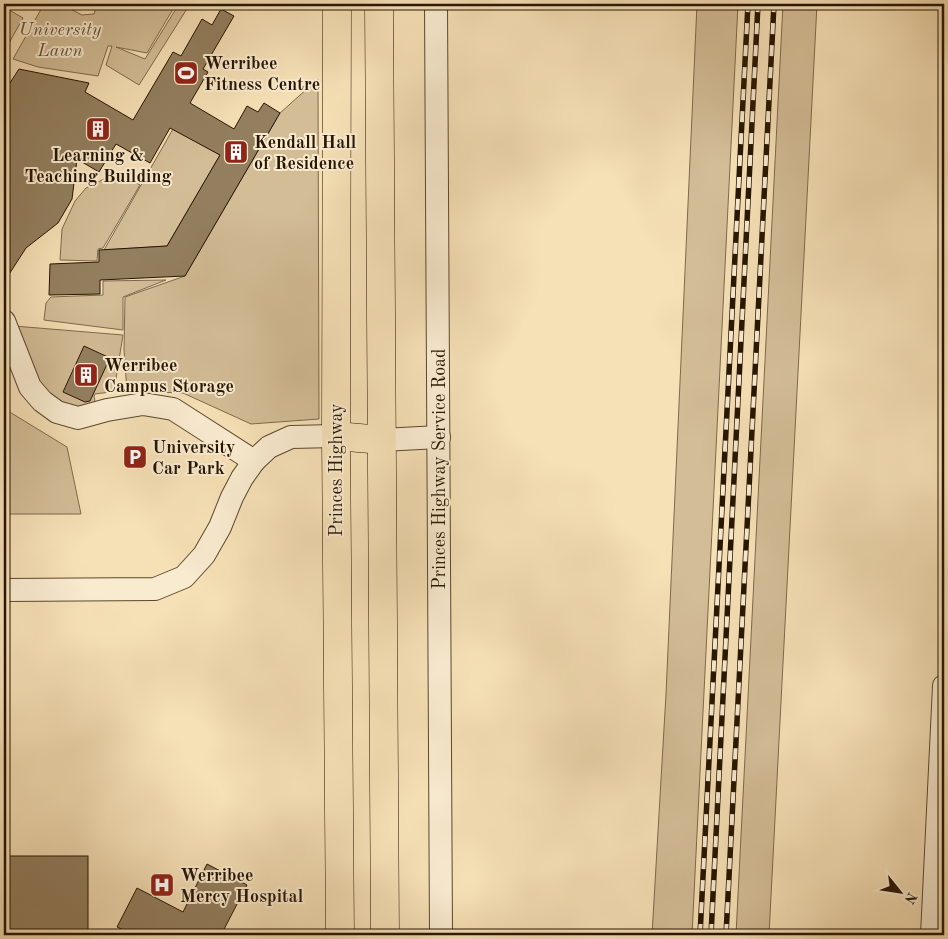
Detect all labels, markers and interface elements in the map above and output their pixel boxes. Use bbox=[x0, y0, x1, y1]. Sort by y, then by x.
park label: University Lawn bbox=[19, 21, 102, 60]
place label: Werribee Fitness Centre bbox=[204, 55, 320, 94]
sports icon: Werribee Fitness Centre bbox=[173, 60, 199, 86]
building icon: Learning & Teaching Building bbox=[85, 116, 111, 142]
place label: Kendall Hall of Residence bbox=[254, 134, 357, 173]
building icon: Kendall Hall of Residence bbox=[223, 139, 249, 165]
place label: Learning & Teaching Building bbox=[25, 147, 171, 186]
street label: Princes Highway Service Road bbox=[431, 349, 449, 589]
place label: Werribee Campus Storage bbox=[104, 357, 234, 396]
building icon: Werribee Campus Storage bbox=[73, 362, 99, 388]
street label: Princes Highway bbox=[328, 403, 346, 537]
place label: University Car Park bbox=[152, 439, 236, 478]
parking icon: University Car Park bbox=[122, 444, 148, 470]
north arrow bbox=[876, 866, 926, 916]
place label: Werribee Mercy Hospital bbox=[180, 867, 304, 906]
hospital icon: Werribee Mercy Hospital bbox=[149, 872, 175, 898]
text: N bbox=[902, 890, 919, 906]

